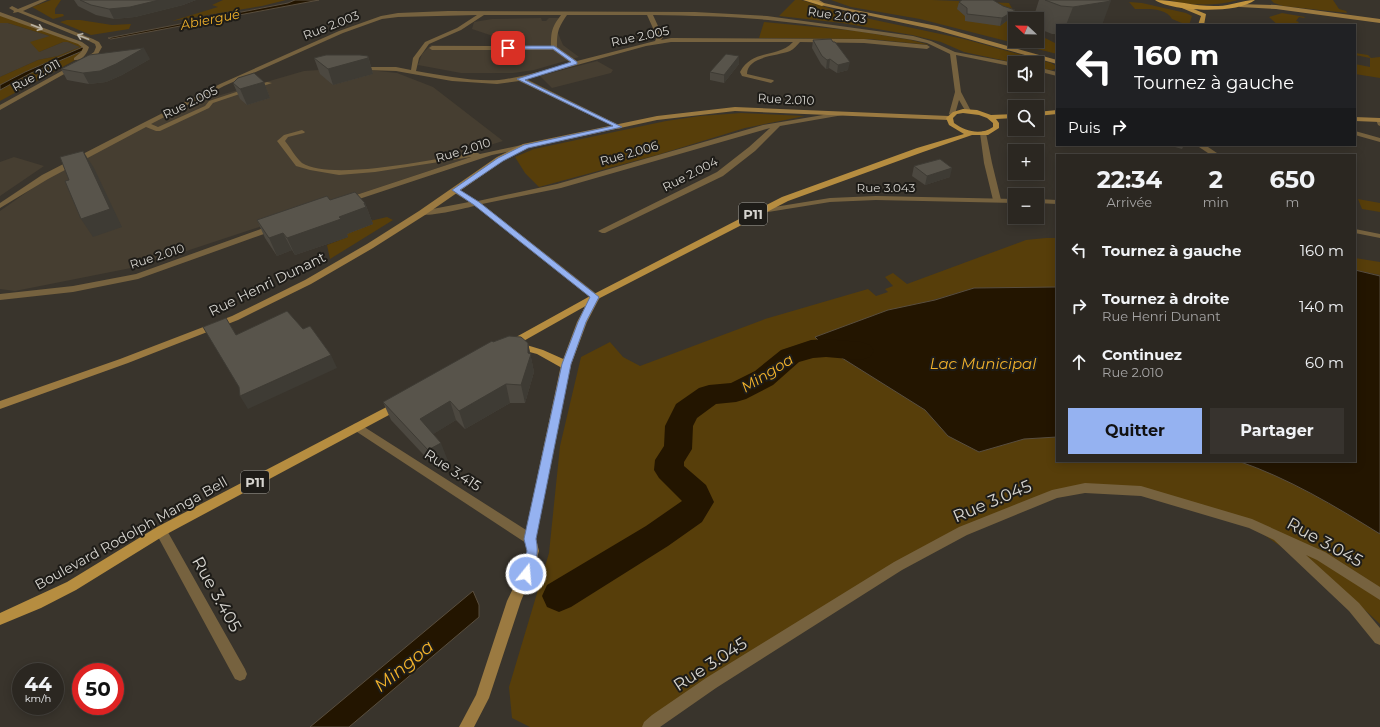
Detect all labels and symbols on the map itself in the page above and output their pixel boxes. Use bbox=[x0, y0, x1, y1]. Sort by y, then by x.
street label: Rue 2.003 bbox=[807, 3, 867, 27]
water label: Abiergué bbox=[178, 5, 241, 33]
street label: Rue 2.003 bbox=[301, 7, 361, 43]
north arrow bbox=[1008, 12, 1044, 48]
street label: Rue 2.005 bbox=[610, 22, 671, 49]
one-way arrow bbox=[30, 23, 42, 31]
pin bbox=[491, 31, 525, 65]
one-way arrow bbox=[77, 32, 89, 40]
street label: Rue 2.011 bbox=[9, 56, 63, 94]
street label: Rue 2.005 bbox=[160, 82, 220, 122]
street label: Rue 2.010 bbox=[757, 90, 815, 108]
street label: Rue 2.010 bbox=[434, 135, 492, 165]
street label: Rue 2.006 bbox=[598, 138, 660, 168]
street label: Rue 2.004 bbox=[660, 154, 720, 194]
street label: Rue 3.043 bbox=[857, 180, 916, 195]
road number: P11 bbox=[739, 203, 767, 225]
street label: Rue 2.010 bbox=[128, 240, 186, 272]
street label: Rue Henri Dunant bbox=[206, 248, 329, 320]
water label: Mingoa bbox=[737, 349, 797, 397]
water label: Lac Municipal bbox=[930, 354, 1036, 373]
street label: Rue 3.415 bbox=[421, 445, 485, 495]
road number: P11 bbox=[241, 471, 269, 493]
street label: Boulevard Rodolph Manga Bell bbox=[31, 472, 231, 594]
street label: Rue 3.045 bbox=[950, 475, 1034, 527]
street label: Rue 3.045 bbox=[1284, 513, 1366, 571]
street label: Rue 3.405 bbox=[188, 553, 246, 635]
position arrow bbox=[505, 553, 547, 595]
street label: Rue 3.045 bbox=[670, 633, 750, 695]
water label: Mingoa bbox=[370, 635, 438, 697]
speed limit sign: 50 bbox=[72, 663, 124, 715]

